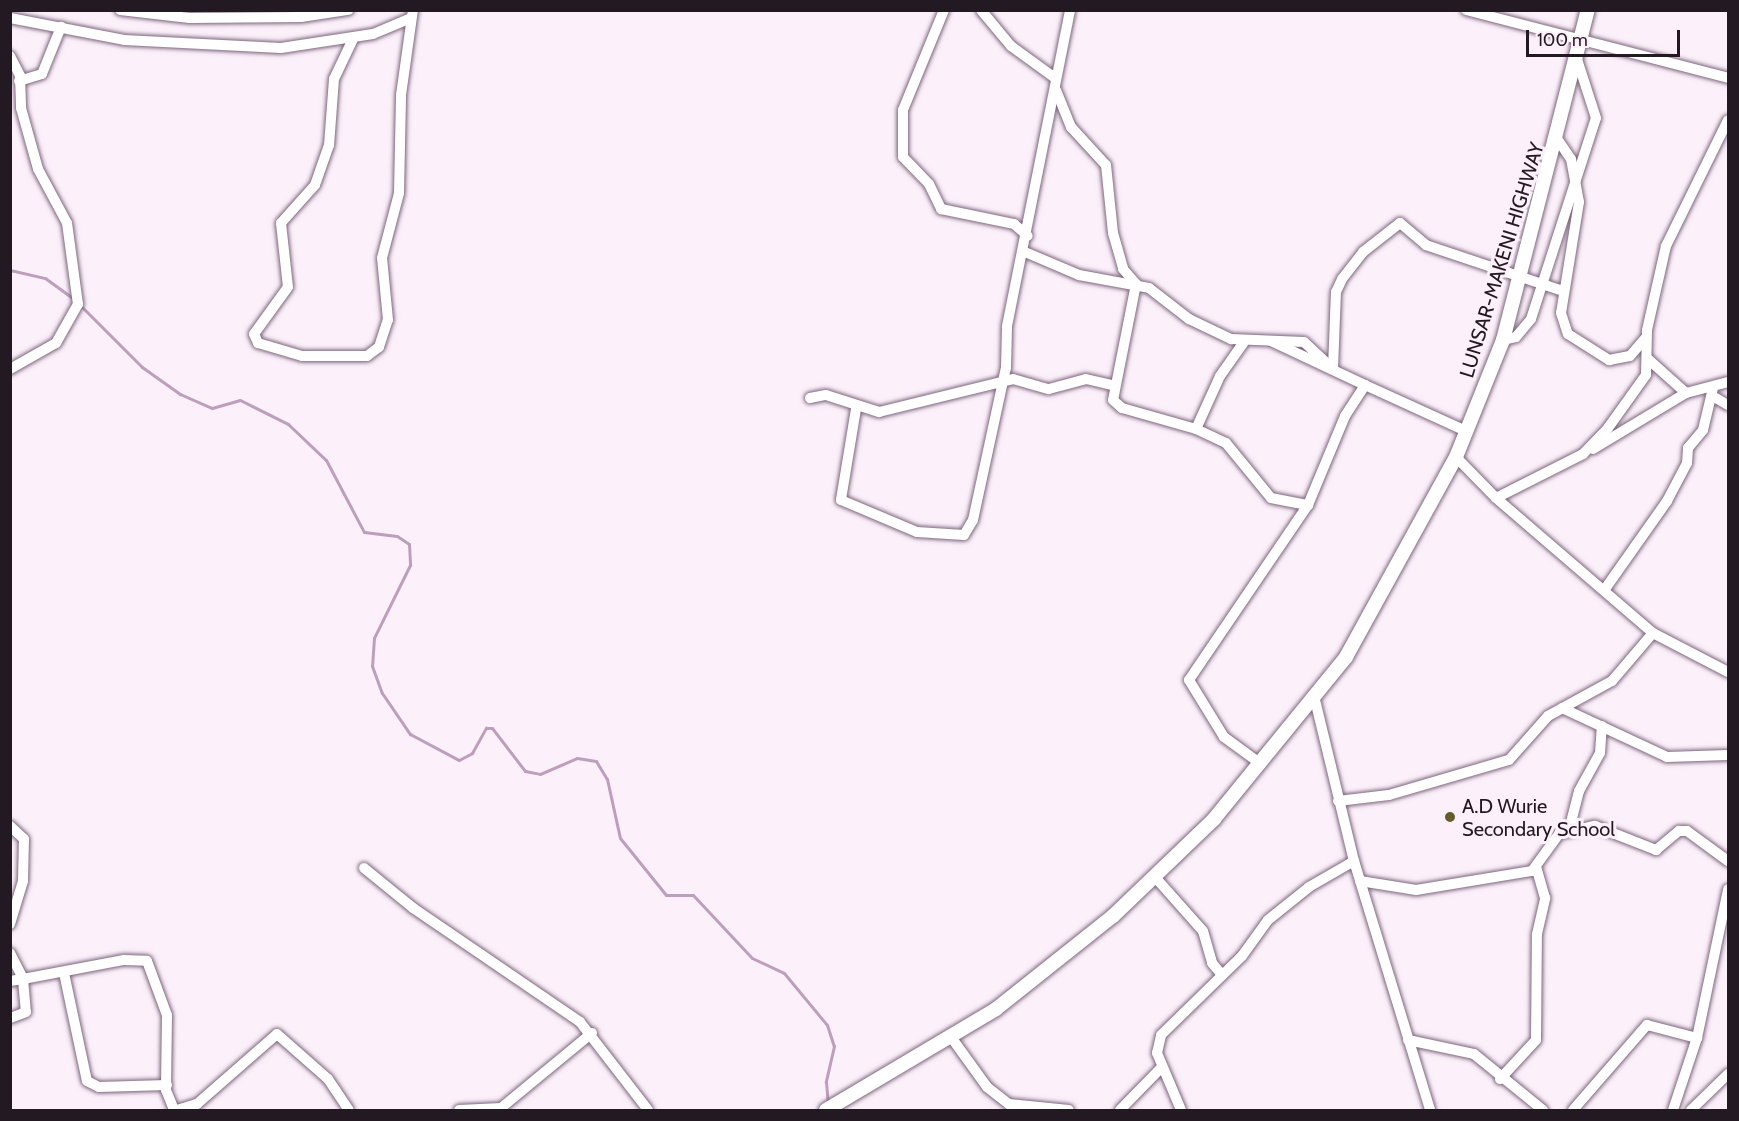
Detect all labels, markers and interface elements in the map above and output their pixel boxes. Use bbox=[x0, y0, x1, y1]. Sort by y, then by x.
scale bar bbox=[1529, 18, 1684, 56]
text: 100 m bbox=[1537, 29, 1588, 51]
street label: LUNSAR-MAKENI HIGHWAY bbox=[1455, 139, 1549, 381]
place label: A.D Wurie Secondary School bbox=[1462, 794, 1615, 841]
marker: A.D Wurie Secondary School bbox=[1443, 810, 1457, 824]

